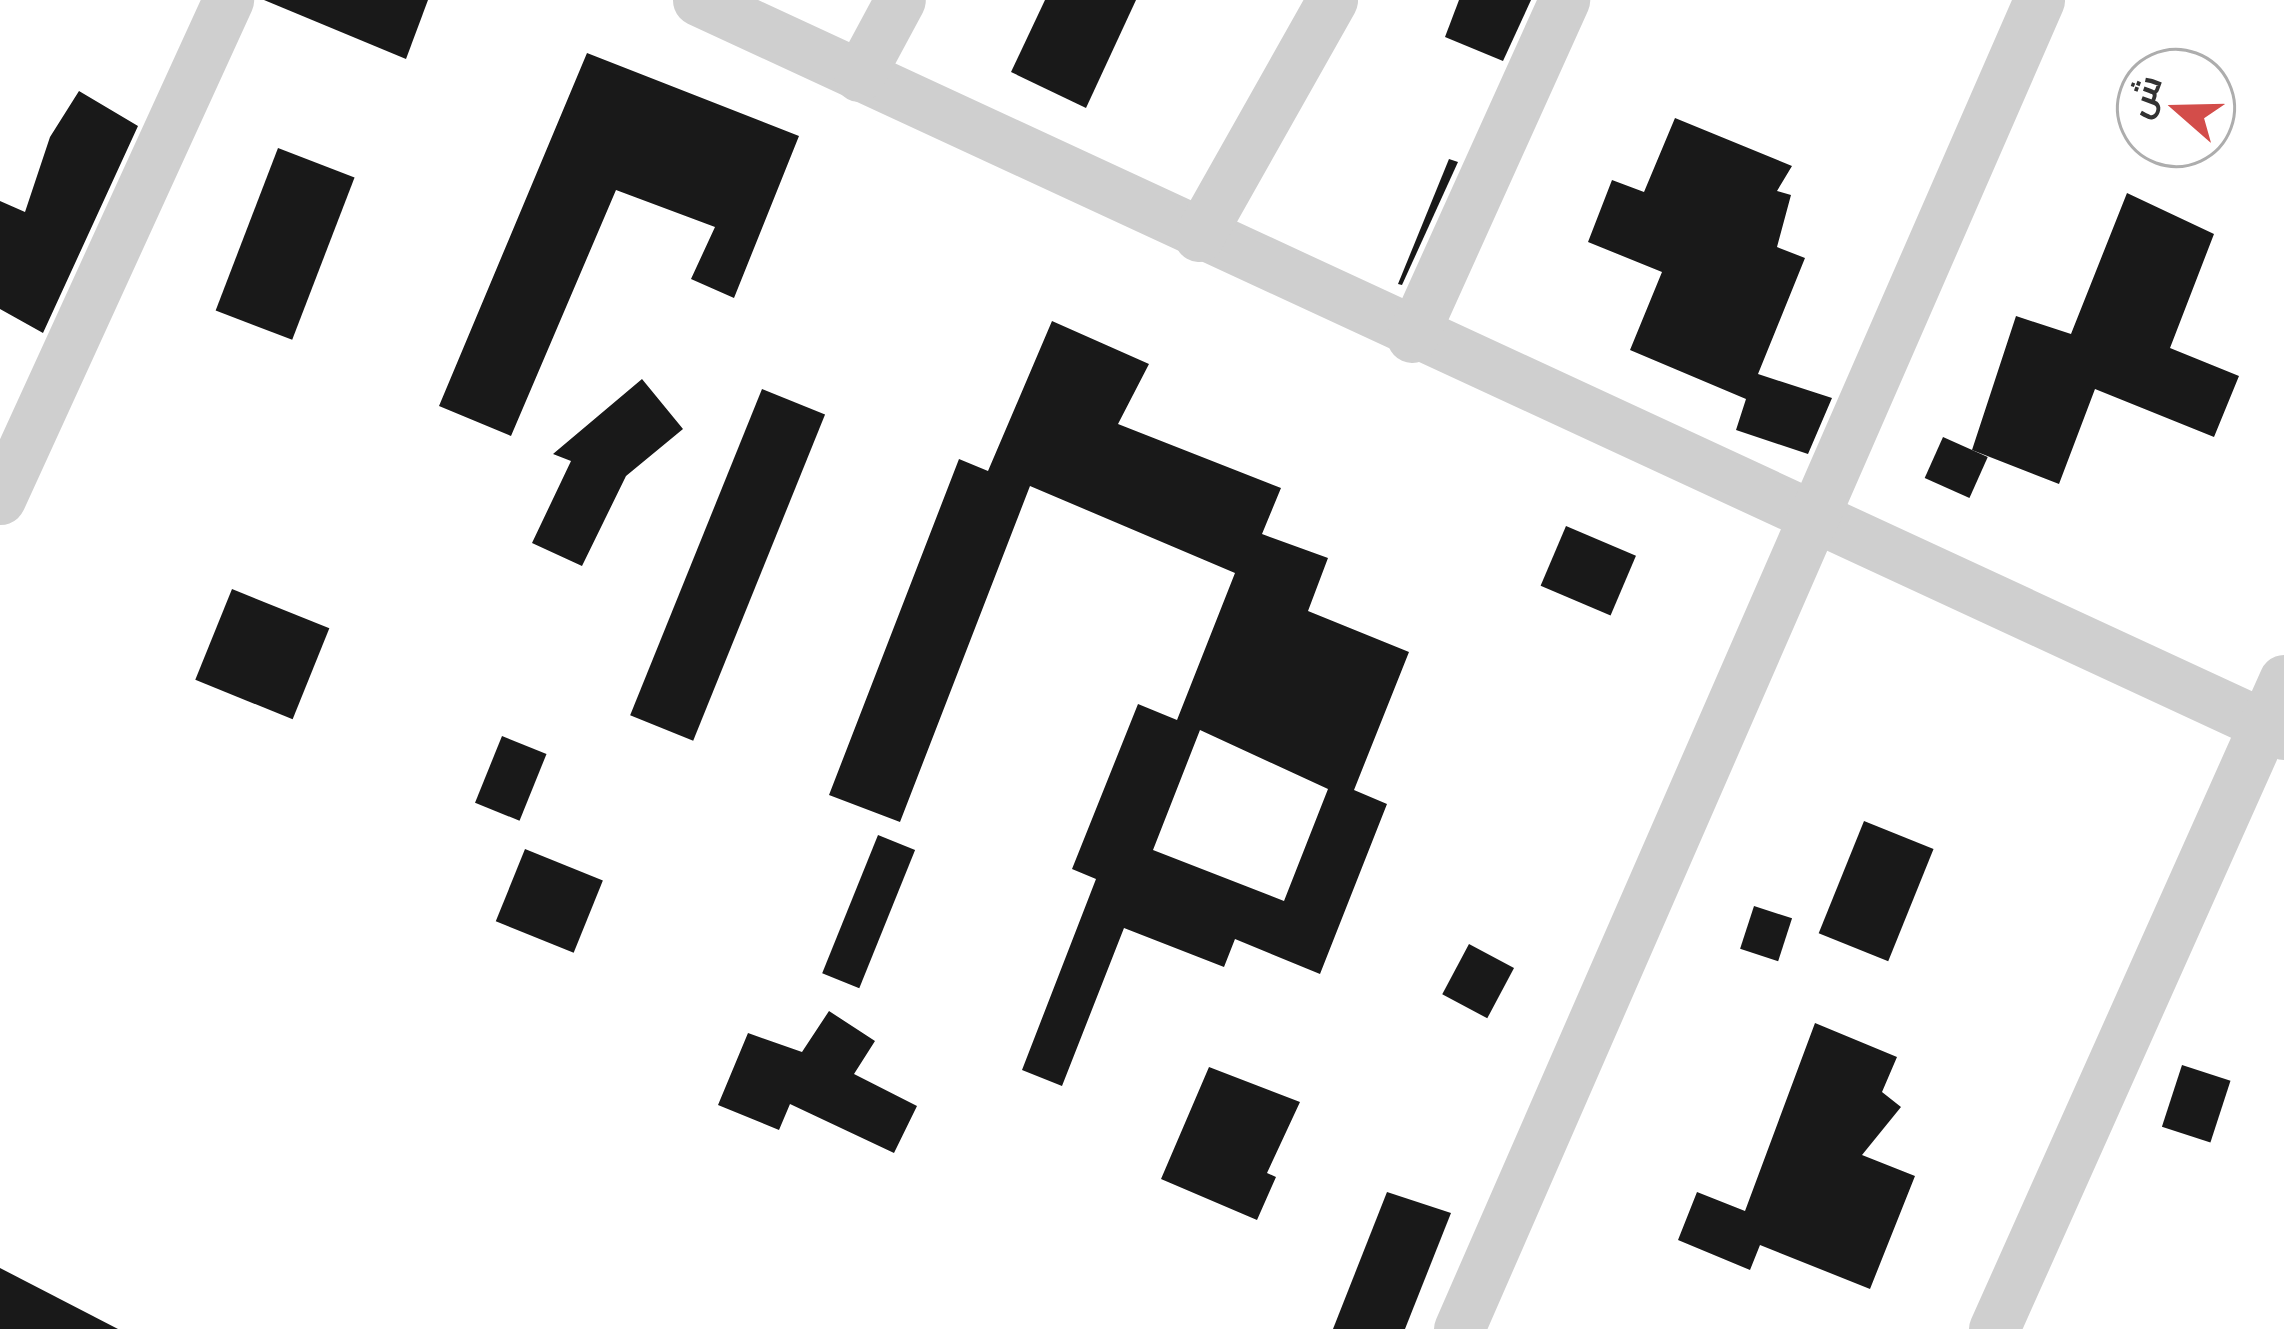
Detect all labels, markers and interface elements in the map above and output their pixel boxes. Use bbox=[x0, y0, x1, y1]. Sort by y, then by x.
north arrow bbox=[2116, 48, 2236, 168]
text: ش bbox=[2119, 70, 2170, 123]

